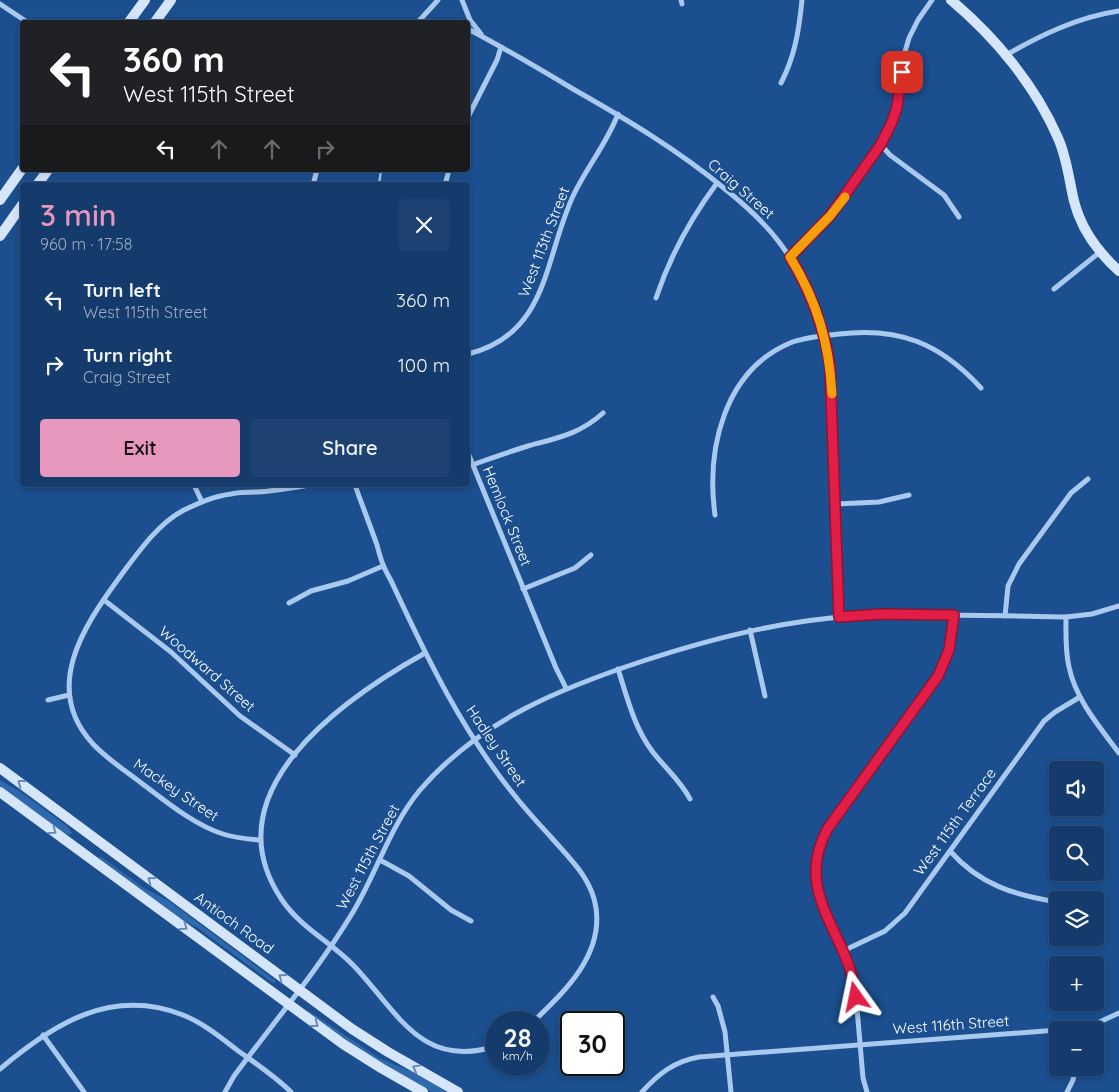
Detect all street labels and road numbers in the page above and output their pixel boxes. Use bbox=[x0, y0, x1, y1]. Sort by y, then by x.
street label: Craig Street bbox=[704, 155, 779, 223]
street label: West 113th Street bbox=[514, 184, 573, 300]
street label: Hemlock Street bbox=[479, 463, 536, 569]
street label: Woodward Street bbox=[155, 622, 259, 716]
street label: Hadley Street bbox=[462, 701, 531, 790]
street label: Mackey Street bbox=[130, 754, 223, 825]
street label: West 115th Terrace bbox=[909, 764, 1000, 879]
street label: West 115th Street bbox=[332, 801, 403, 913]
street label: Antioch Road bbox=[191, 887, 278, 958]
street label: West 116th Street bbox=[892, 1011, 1010, 1038]

